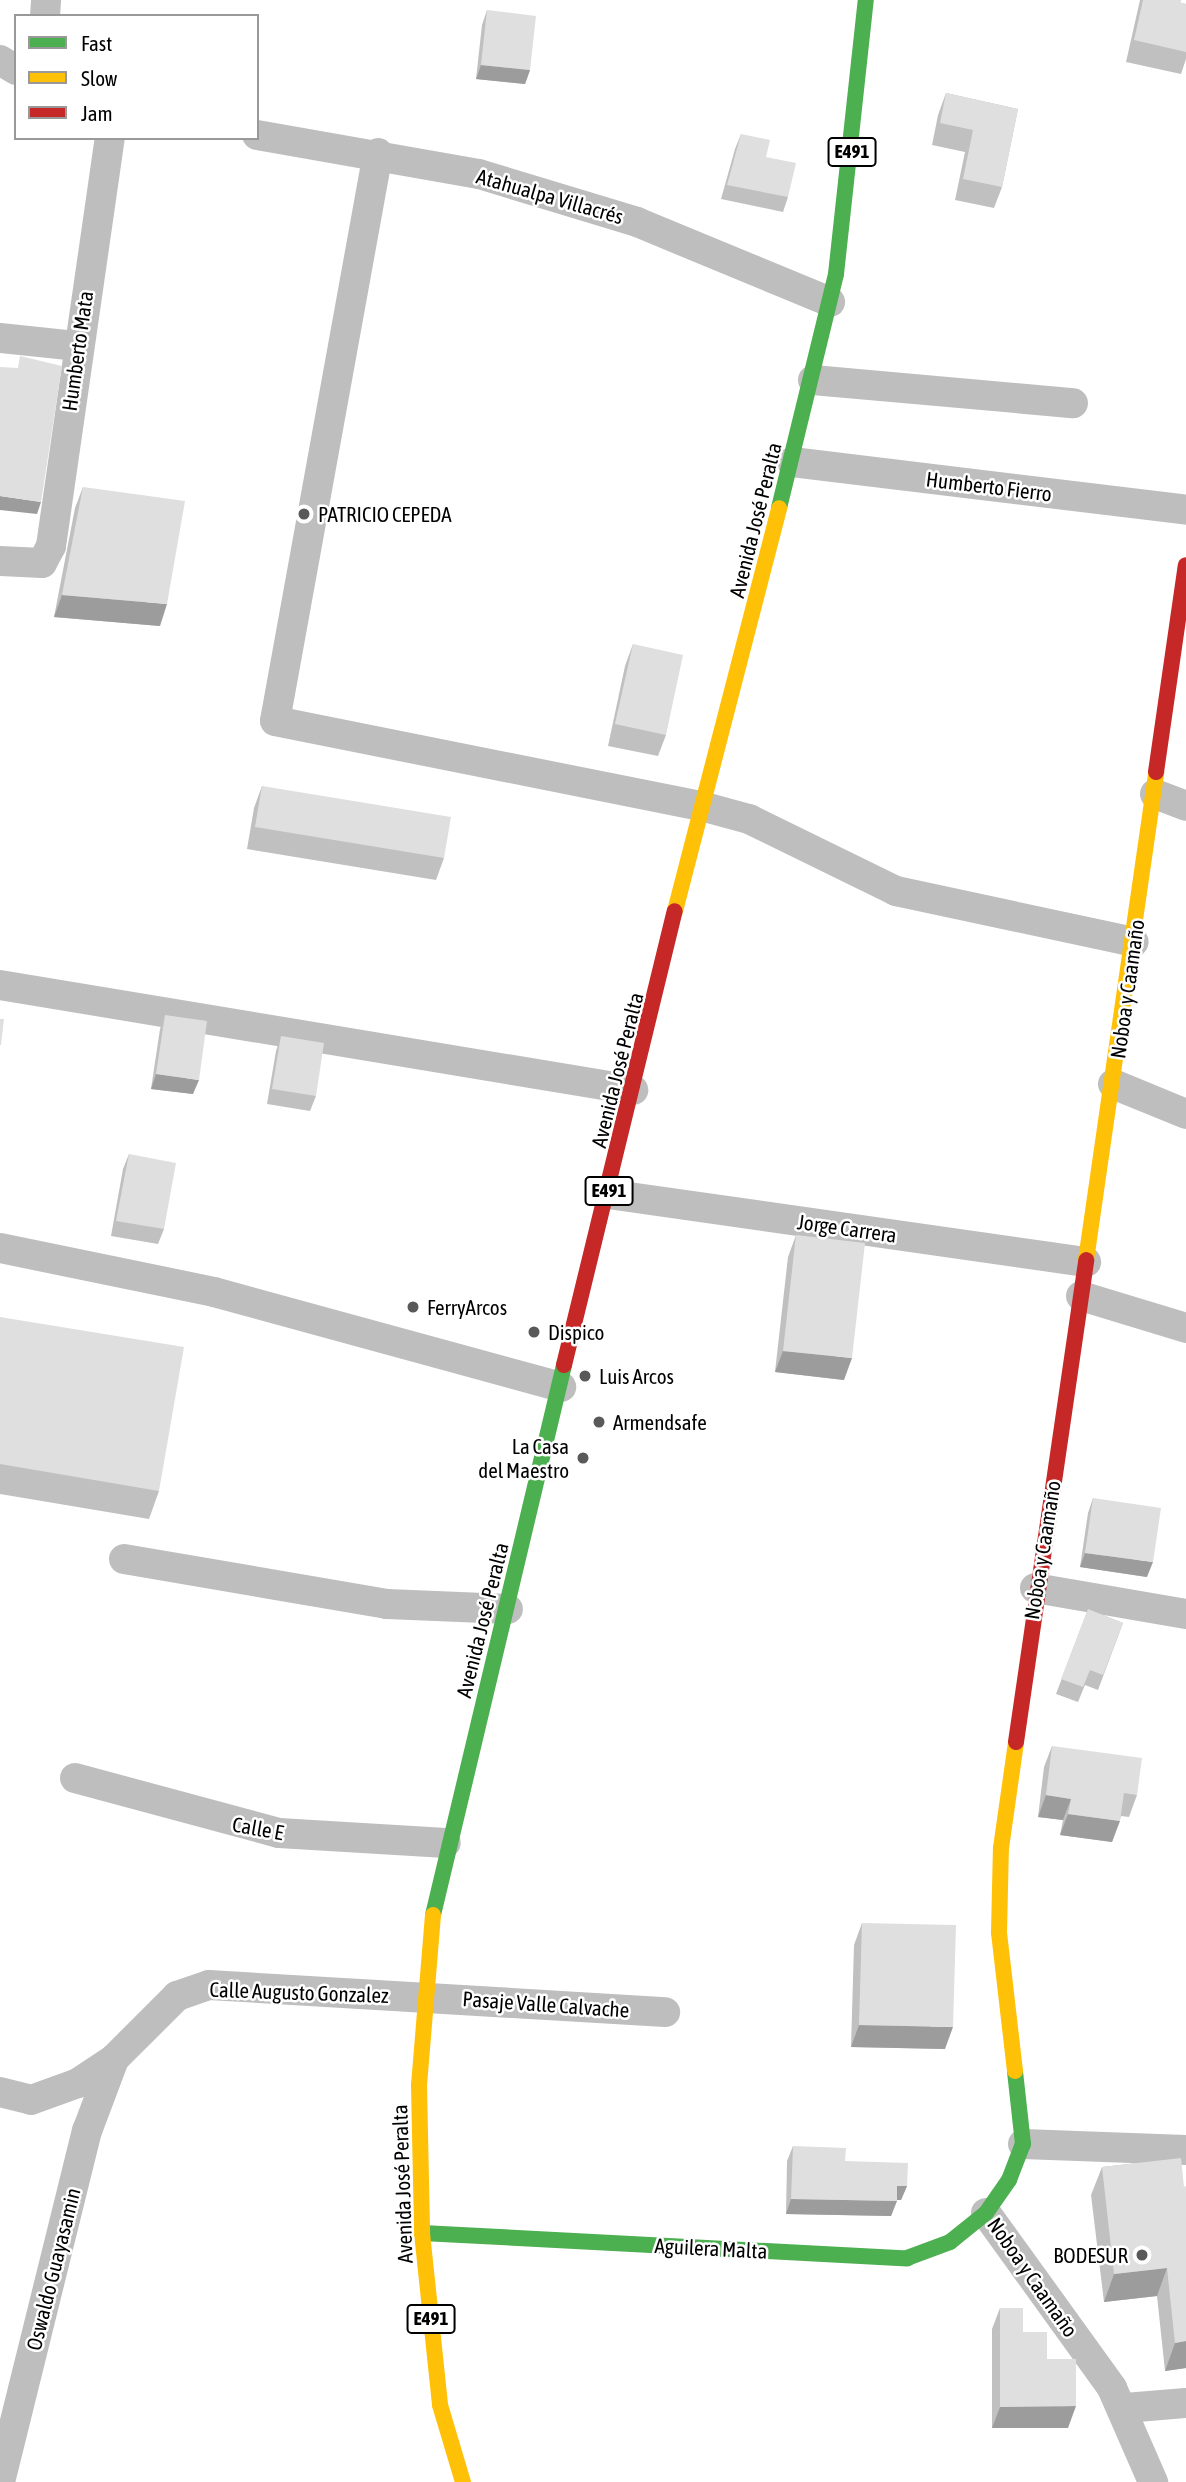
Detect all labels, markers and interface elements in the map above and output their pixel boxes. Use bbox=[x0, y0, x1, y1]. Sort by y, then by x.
legend bbox=[14, 14, 259, 140]
text: Fast bbox=[81, 31, 112, 55]
text: Slow bbox=[81, 66, 117, 90]
text: Jam bbox=[81, 101, 113, 125]
road number: E491 bbox=[828, 136, 876, 168]
street label: Atahualpa Villacrés bbox=[474, 163, 626, 229]
street label: Humberto Mata bbox=[56, 289, 98, 413]
street label: Avenida José Peralta bbox=[724, 440, 786, 600]
street label: Humberto Fierro bbox=[925, 466, 1053, 506]
place label: PATRICIO CEPEDA bbox=[318, 501, 452, 527]
marker: PATRICIO CEPEDA bbox=[296, 506, 312, 522]
street label: Noboa y Caamaño bbox=[1105, 918, 1149, 1060]
street label: Avenida José Peralta bbox=[586, 990, 648, 1150]
road number: E491 bbox=[584, 1176, 634, 1206]
street label: Jorge Carrera bbox=[796, 1209, 898, 1247]
place label: FerryArcos bbox=[427, 1294, 507, 1320]
marker: FerryArcos bbox=[405, 1299, 421, 1315]
place label: Dispico bbox=[548, 1319, 604, 1345]
marker: Dispico bbox=[526, 1324, 542, 1340]
place label: Luis Arcos bbox=[599, 1363, 674, 1389]
marker: Luis Arcos bbox=[577, 1368, 593, 1384]
place label: Armendsafe bbox=[613, 1409, 707, 1435]
marker: Armendsafe bbox=[591, 1414, 607, 1430]
place label: La Casa del Maestro bbox=[478, 1433, 569, 1483]
marker: La Casa del Maestro bbox=[575, 1450, 591, 1466]
street label: Noboa y Caamaño bbox=[1019, 1479, 1065, 1621]
street label: Avenida José Peralta bbox=[451, 1540, 513, 1700]
street label: Calle E bbox=[230, 1811, 286, 1845]
street label: Calle Augusto Gonzalez bbox=[209, 1976, 389, 2008]
street label: Pasaje Valle Calvache bbox=[462, 1986, 630, 2022]
street label: Avenida José Peralta bbox=[387, 2104, 417, 2264]
street label: Oswaldo Guayasamin bbox=[21, 2185, 85, 2353]
street label: Noboa y Caamaño bbox=[982, 2212, 1084, 2342]
street label: Aguilera Malta bbox=[654, 2232, 768, 2264]
place label: BODESUR bbox=[1053, 2242, 1128, 2268]
marker: BODESUR bbox=[1134, 2247, 1150, 2263]
road number: E491 bbox=[406, 2304, 456, 2334]

